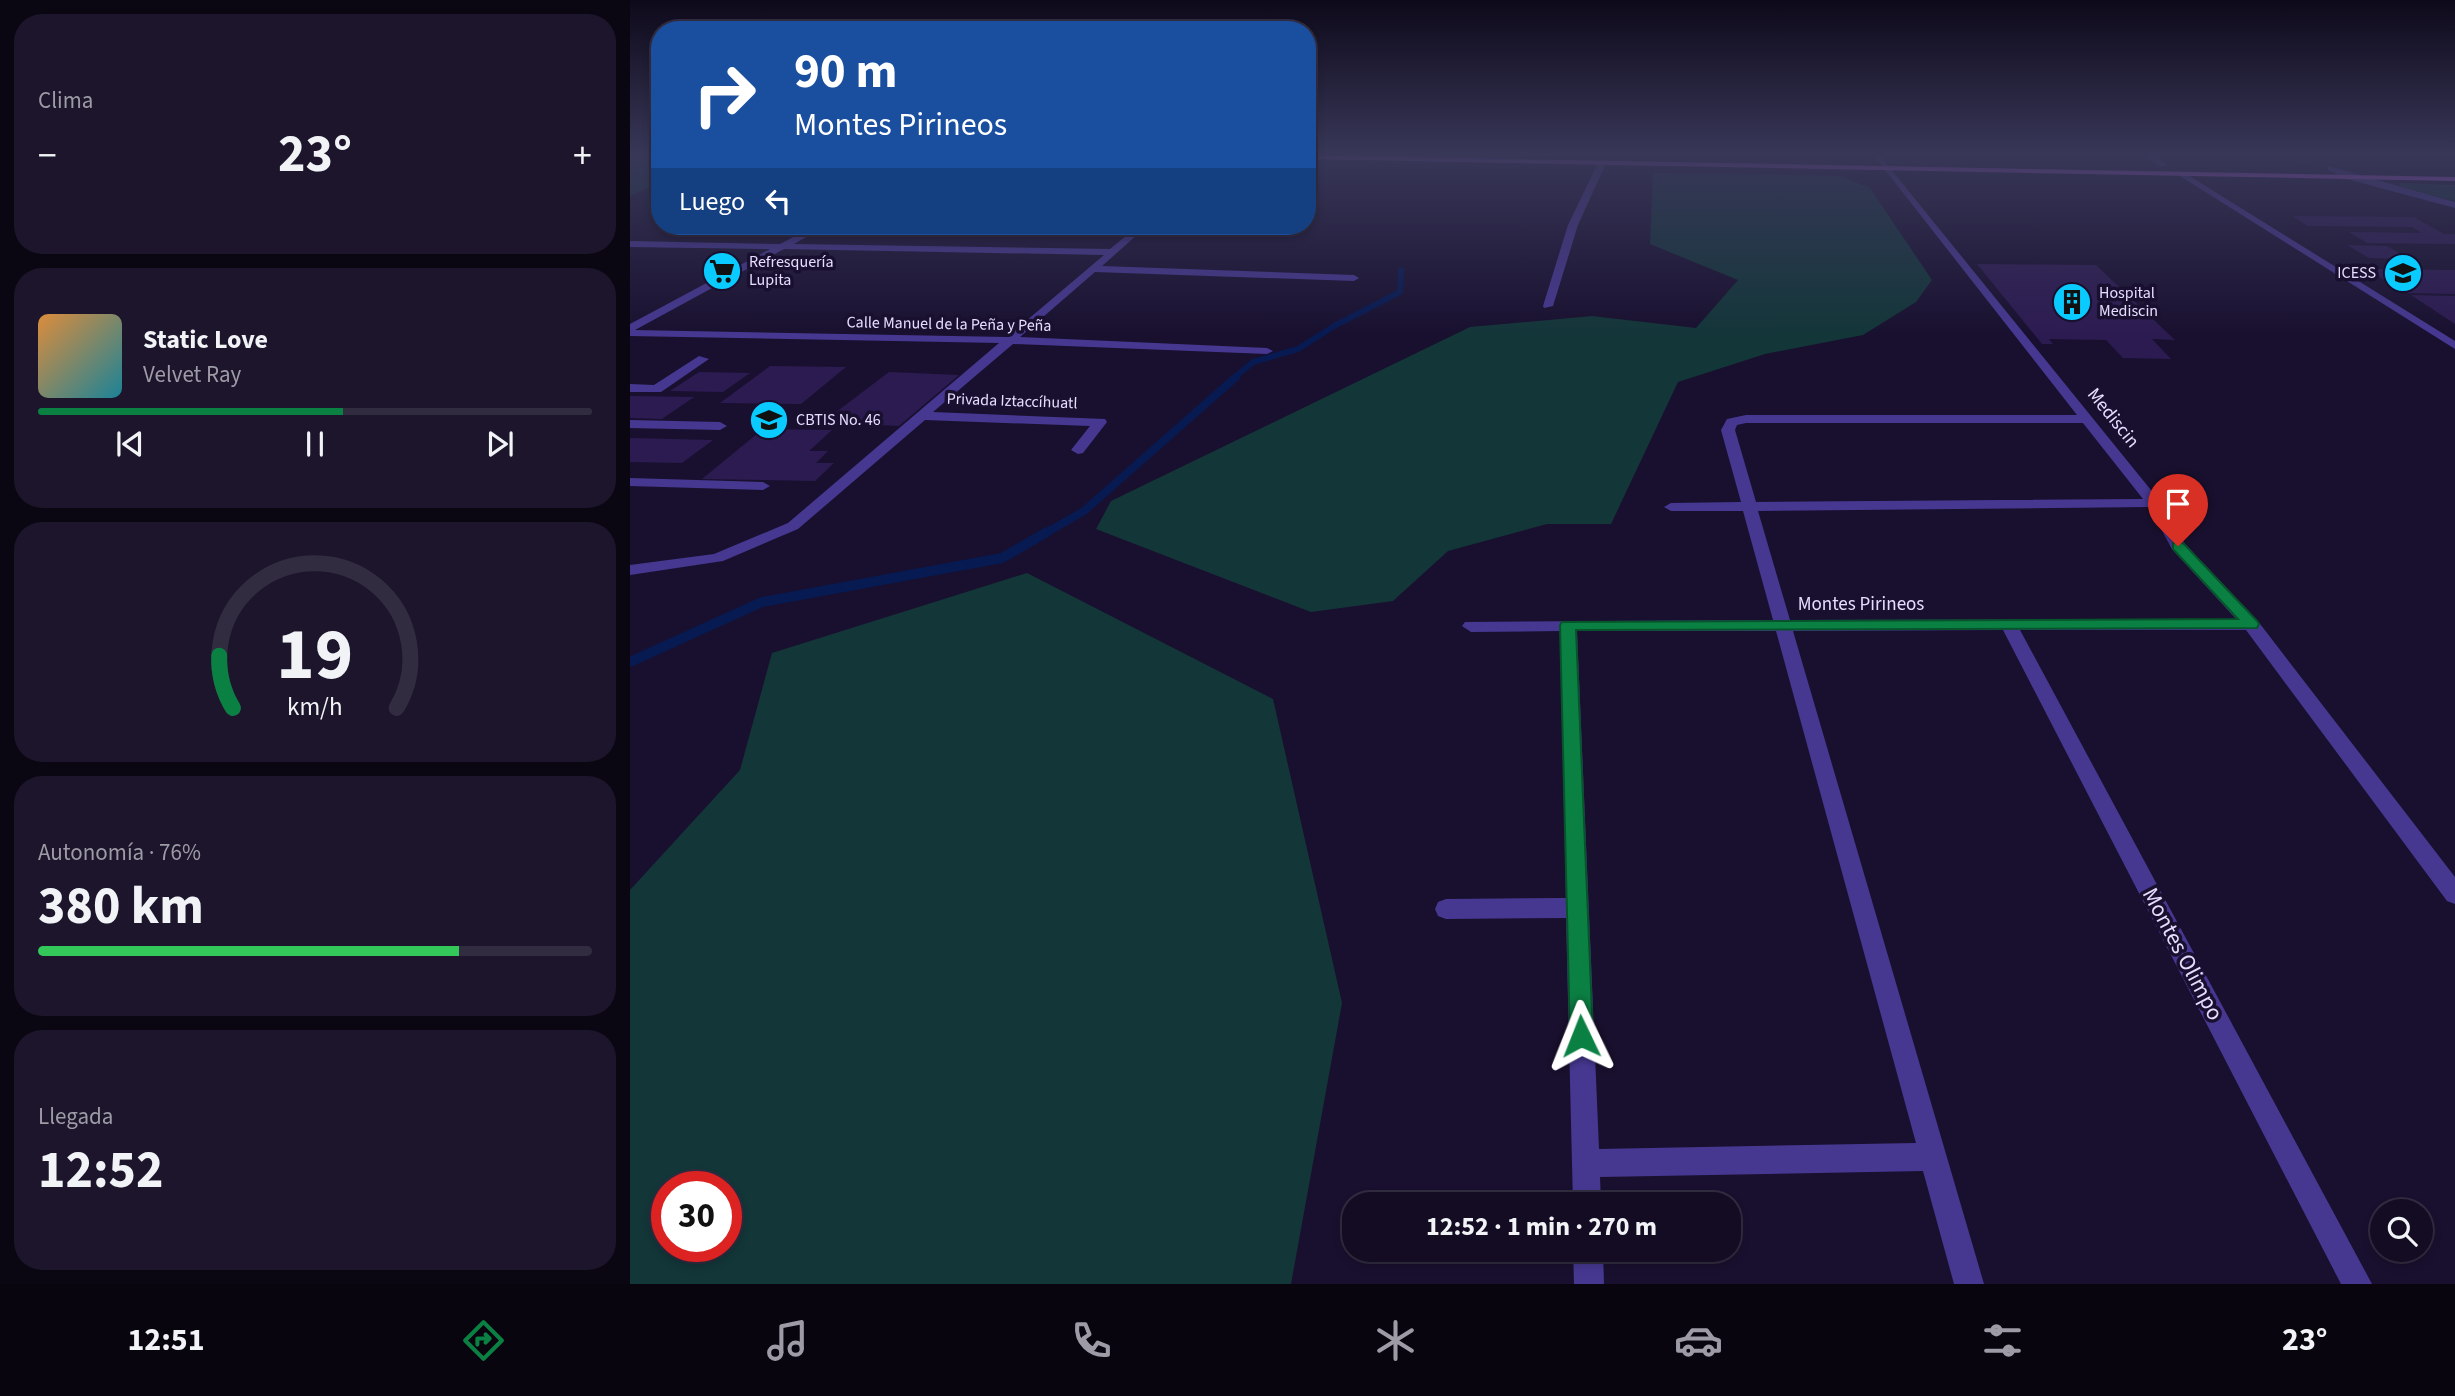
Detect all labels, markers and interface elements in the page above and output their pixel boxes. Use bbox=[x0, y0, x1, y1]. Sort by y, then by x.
text: 90 m bbox=[794, 37, 898, 107]
icon: right bbox=[679, 49, 770, 140]
text: Clima bbox=[38, 84, 93, 117]
text: Montes Pirineos bbox=[794, 102, 1007, 148]
text: 23° bbox=[278, 118, 352, 192]
text: − bbox=[38, 129, 57, 183]
text: + bbox=[573, 129, 592, 183]
icon: left bbox=[759, 182, 797, 220]
text: Luego bbox=[679, 183, 745, 220]
supermarket icon: Refresquería Lupita bbox=[701, 250, 743, 292]
place label: Refresquería Lupita bbox=[749, 251, 834, 291]
school or university icon: ICESS bbox=[2382, 252, 2424, 294]
place label: ICESS bbox=[2337, 262, 2376, 284]
building icon: Hospital Mediscin bbox=[2051, 281, 2093, 323]
place label: Hospital Mediscin bbox=[2099, 282, 2158, 322]
street label: Calle Manuel de la Peña y Peña bbox=[846, 311, 1052, 337]
text: Static Love bbox=[143, 321, 268, 358]
text: Velvet Ray bbox=[143, 358, 241, 391]
street label: Mediscin bbox=[2080, 382, 2146, 454]
street label: Privada Iztaccíhuatl bbox=[946, 388, 1078, 414]
school or university icon: CBTIS No. 46 bbox=[748, 399, 790, 441]
place label: CBTIS No. 46 bbox=[796, 409, 881, 431]
icon: previous bbox=[111, 425, 149, 463]
icon: pause bbox=[296, 425, 334, 463]
icon: next bbox=[481, 425, 519, 463]
pin bbox=[2148, 474, 2208, 546]
icon: arrive bbox=[2159, 485, 2197, 523]
street label: Montes Pirineos bbox=[1798, 591, 1924, 618]
text: 19 bbox=[277, 603, 353, 707]
text: km/h bbox=[287, 689, 343, 725]
text: Autonomía · 76% bbox=[38, 836, 201, 869]
text: 380 km bbox=[38, 870, 204, 944]
street label: Montes Olimpo bbox=[2134, 882, 2232, 1026]
position arrow bbox=[1544, 999, 1618, 1073]
text: Llegada bbox=[38, 1100, 113, 1133]
text: 12:52 bbox=[38, 1134, 163, 1208]
speed limit sign: 30 bbox=[651, 1171, 742, 1262]
map controls bbox=[2370, 1199, 2433, 1262]
button: search bbox=[2370, 1199, 2433, 1262]
text: 12:52 · 1 min · 270 m bbox=[1426, 1208, 1657, 1245]
icon: directions bbox=[459, 1316, 508, 1365]
icon: music bbox=[763, 1316, 812, 1365]
icon: phone bbox=[1067, 1316, 1116, 1365]
icon: climate bbox=[1371, 1316, 1420, 1365]
icon: car bbox=[1674, 1316, 1723, 1365]
icon: filters bbox=[1978, 1316, 2027, 1365]
text: 12:51 bbox=[127, 1317, 205, 1363]
text: 23° bbox=[2282, 1317, 2328, 1363]

